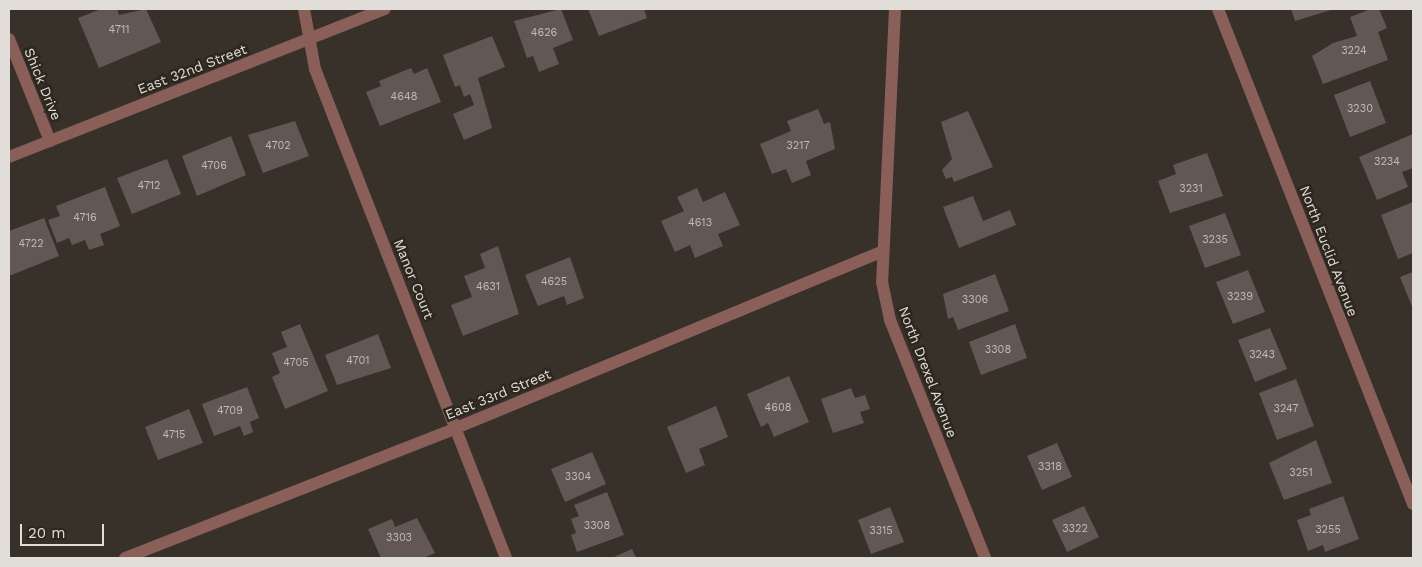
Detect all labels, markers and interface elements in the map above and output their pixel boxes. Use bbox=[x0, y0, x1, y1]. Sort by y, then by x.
house number: 4711 bbox=[109, 23, 129, 37]
house number: 4626 bbox=[531, 26, 557, 40]
street label: East 32nd Street bbox=[135, 40, 249, 98]
house number: 3224 bbox=[1341, 44, 1367, 58]
street label: Shick Drive bbox=[21, 45, 65, 123]
house number: 4648 bbox=[391, 90, 417, 104]
house number: 3230 bbox=[1347, 102, 1373, 116]
house number: 4702 bbox=[265, 139, 291, 153]
house number: 3217 bbox=[786, 139, 810, 153]
house number: 3234 bbox=[1374, 155, 1400, 169]
house number: 4706 bbox=[201, 159, 227, 173]
house number: 4712 bbox=[137, 179, 161, 193]
house number: 3231 bbox=[1179, 182, 1203, 196]
street label: North Euclid Avenue bbox=[1296, 183, 1362, 319]
house number: 4716 bbox=[73, 211, 97, 225]
house number: 4613 bbox=[688, 216, 712, 230]
house number: 3235 bbox=[1202, 233, 1228, 247]
street label: Manor Court bbox=[390, 236, 438, 322]
house number: 4722 bbox=[18, 237, 44, 251]
house number: 4625 bbox=[541, 275, 567, 289]
house number: 4631 bbox=[476, 280, 500, 294]
house number: 3239 bbox=[1227, 290, 1253, 304]
house number: 3306 bbox=[962, 293, 988, 307]
street label: North Drexel Avenue bbox=[895, 303, 961, 441]
house number: 3308 bbox=[985, 343, 1011, 357]
house number: 3243 bbox=[1249, 348, 1275, 362]
house number: 4701 bbox=[346, 354, 370, 368]
house number: 4705 bbox=[283, 356, 309, 370]
street label: East 33rd Street bbox=[443, 365, 553, 423]
house number: 4608 bbox=[764, 401, 792, 415]
house number: 3247 bbox=[1274, 402, 1298, 416]
house number: 4709 bbox=[217, 404, 243, 418]
house number: 4715 bbox=[162, 428, 186, 442]
house number: 3318 bbox=[1038, 460, 1062, 474]
house number: 3251 bbox=[1289, 466, 1313, 480]
house number: 3304 bbox=[565, 470, 591, 484]
scale bar bbox=[22, 514, 106, 546]
house number: 3308 bbox=[584, 519, 610, 533]
house number: 3322 bbox=[1062, 522, 1088, 536]
house number: 3255 bbox=[1315, 523, 1341, 537]
text: 20 m bbox=[28, 524, 66, 542]
house number: 3315 bbox=[869, 524, 893, 538]
house number: 3303 bbox=[386, 531, 412, 545]

